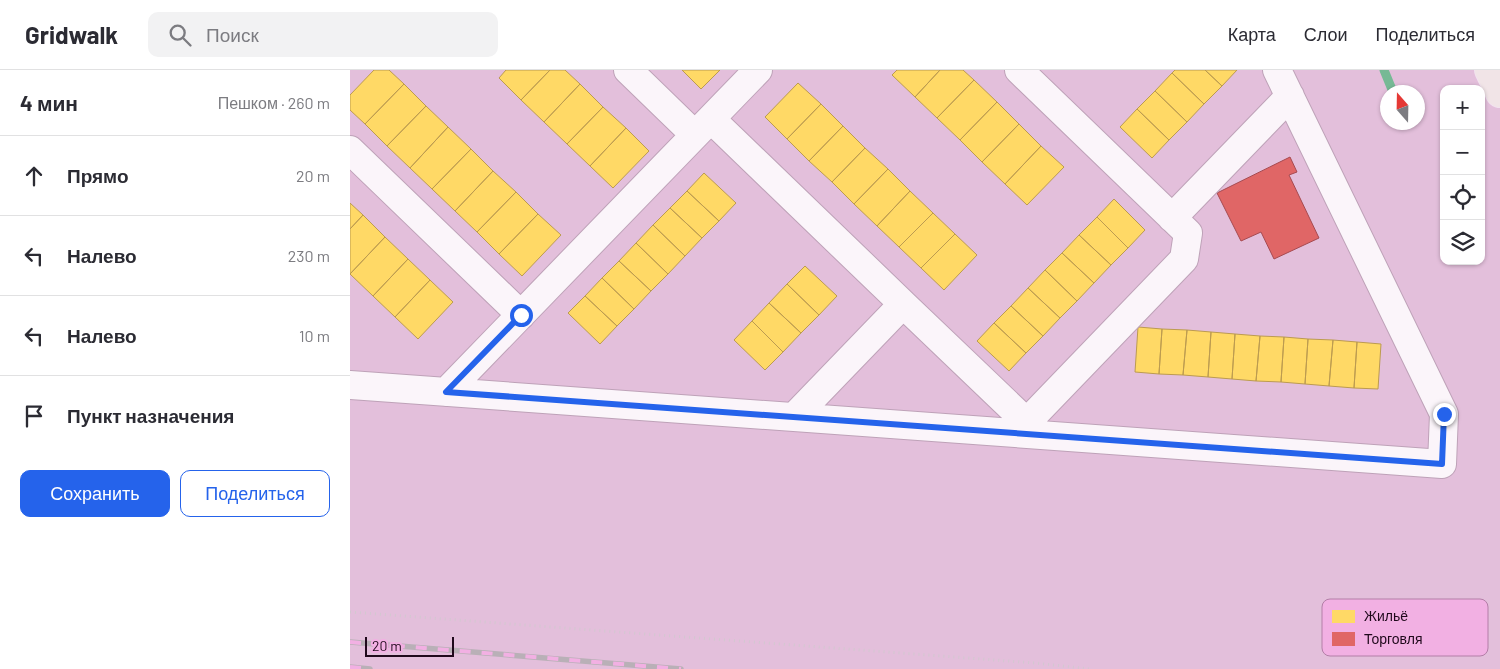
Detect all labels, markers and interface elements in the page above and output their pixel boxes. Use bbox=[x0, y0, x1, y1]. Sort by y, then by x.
search box bbox=[148, 12, 498, 57]
text: Gridwalk bbox=[25, 20, 118, 49]
icon: search bbox=[166, 21, 194, 49]
text: Поиск bbox=[206, 23, 259, 46]
text: Карта bbox=[1228, 23, 1276, 45]
text: Слои bbox=[1304, 23, 1348, 45]
text: Поделиться bbox=[1376, 23, 1475, 45]
north arrow bbox=[1380, 85, 1425, 130]
map controls bbox=[1440, 85, 1485, 265]
button: + bbox=[1440, 85, 1485, 130]
text: 4 мин bbox=[20, 90, 78, 115]
text: Пешком · 260 m bbox=[218, 93, 330, 112]
button: − bbox=[1440, 130, 1485, 175]
icon: ahead bbox=[20, 162, 48, 190]
text: Прямо bbox=[67, 164, 129, 187]
text: 20 m bbox=[296, 166, 330, 185]
button: locate bbox=[1440, 175, 1485, 220]
button: layers bbox=[1440, 220, 1485, 265]
icon: left bbox=[20, 242, 48, 270]
text: Налево bbox=[67, 244, 137, 267]
text: 230 m bbox=[288, 246, 330, 265]
route start bbox=[510, 304, 533, 327]
icon: left bbox=[20, 322, 48, 350]
text: Налево bbox=[67, 324, 137, 347]
text: 10 m bbox=[299, 326, 330, 345]
icon: arrive bbox=[20, 402, 48, 430]
route end bbox=[1433, 403, 1456, 426]
text: Пункт назначения bbox=[67, 404, 234, 427]
button: Сохранить bbox=[20, 470, 170, 517]
button: Поделиться bbox=[180, 470, 330, 517]
legend bbox=[1322, 599, 1488, 656]
text: Жильё bbox=[1364, 607, 1408, 624]
text: Торговля bbox=[1364, 630, 1422, 647]
scale bar bbox=[365, 634, 454, 657]
text: 20 m bbox=[372, 637, 402, 654]

